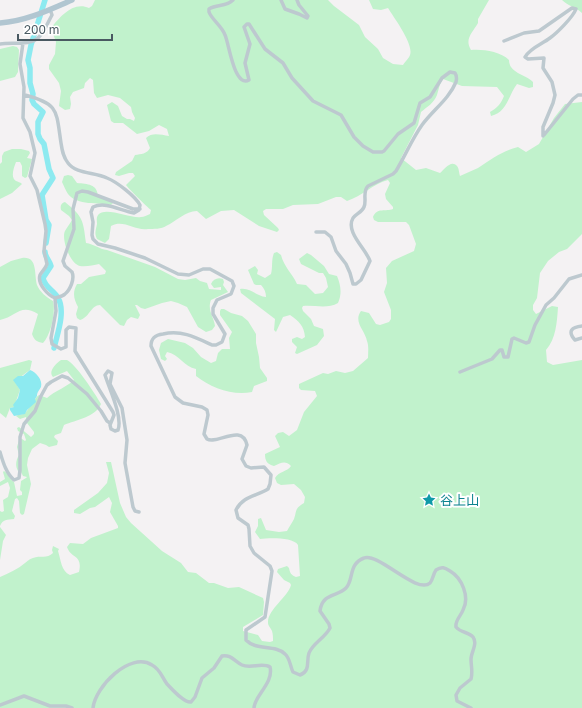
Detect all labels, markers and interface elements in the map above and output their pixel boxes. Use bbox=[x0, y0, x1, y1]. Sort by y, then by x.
scale bar bbox=[18, 16, 112, 42]
text: 200 m bbox=[24, 22, 59, 37]
place icon: 谷上山 bbox=[421, 492, 437, 508]
place label: 谷上山 bbox=[440, 492, 479, 508]

